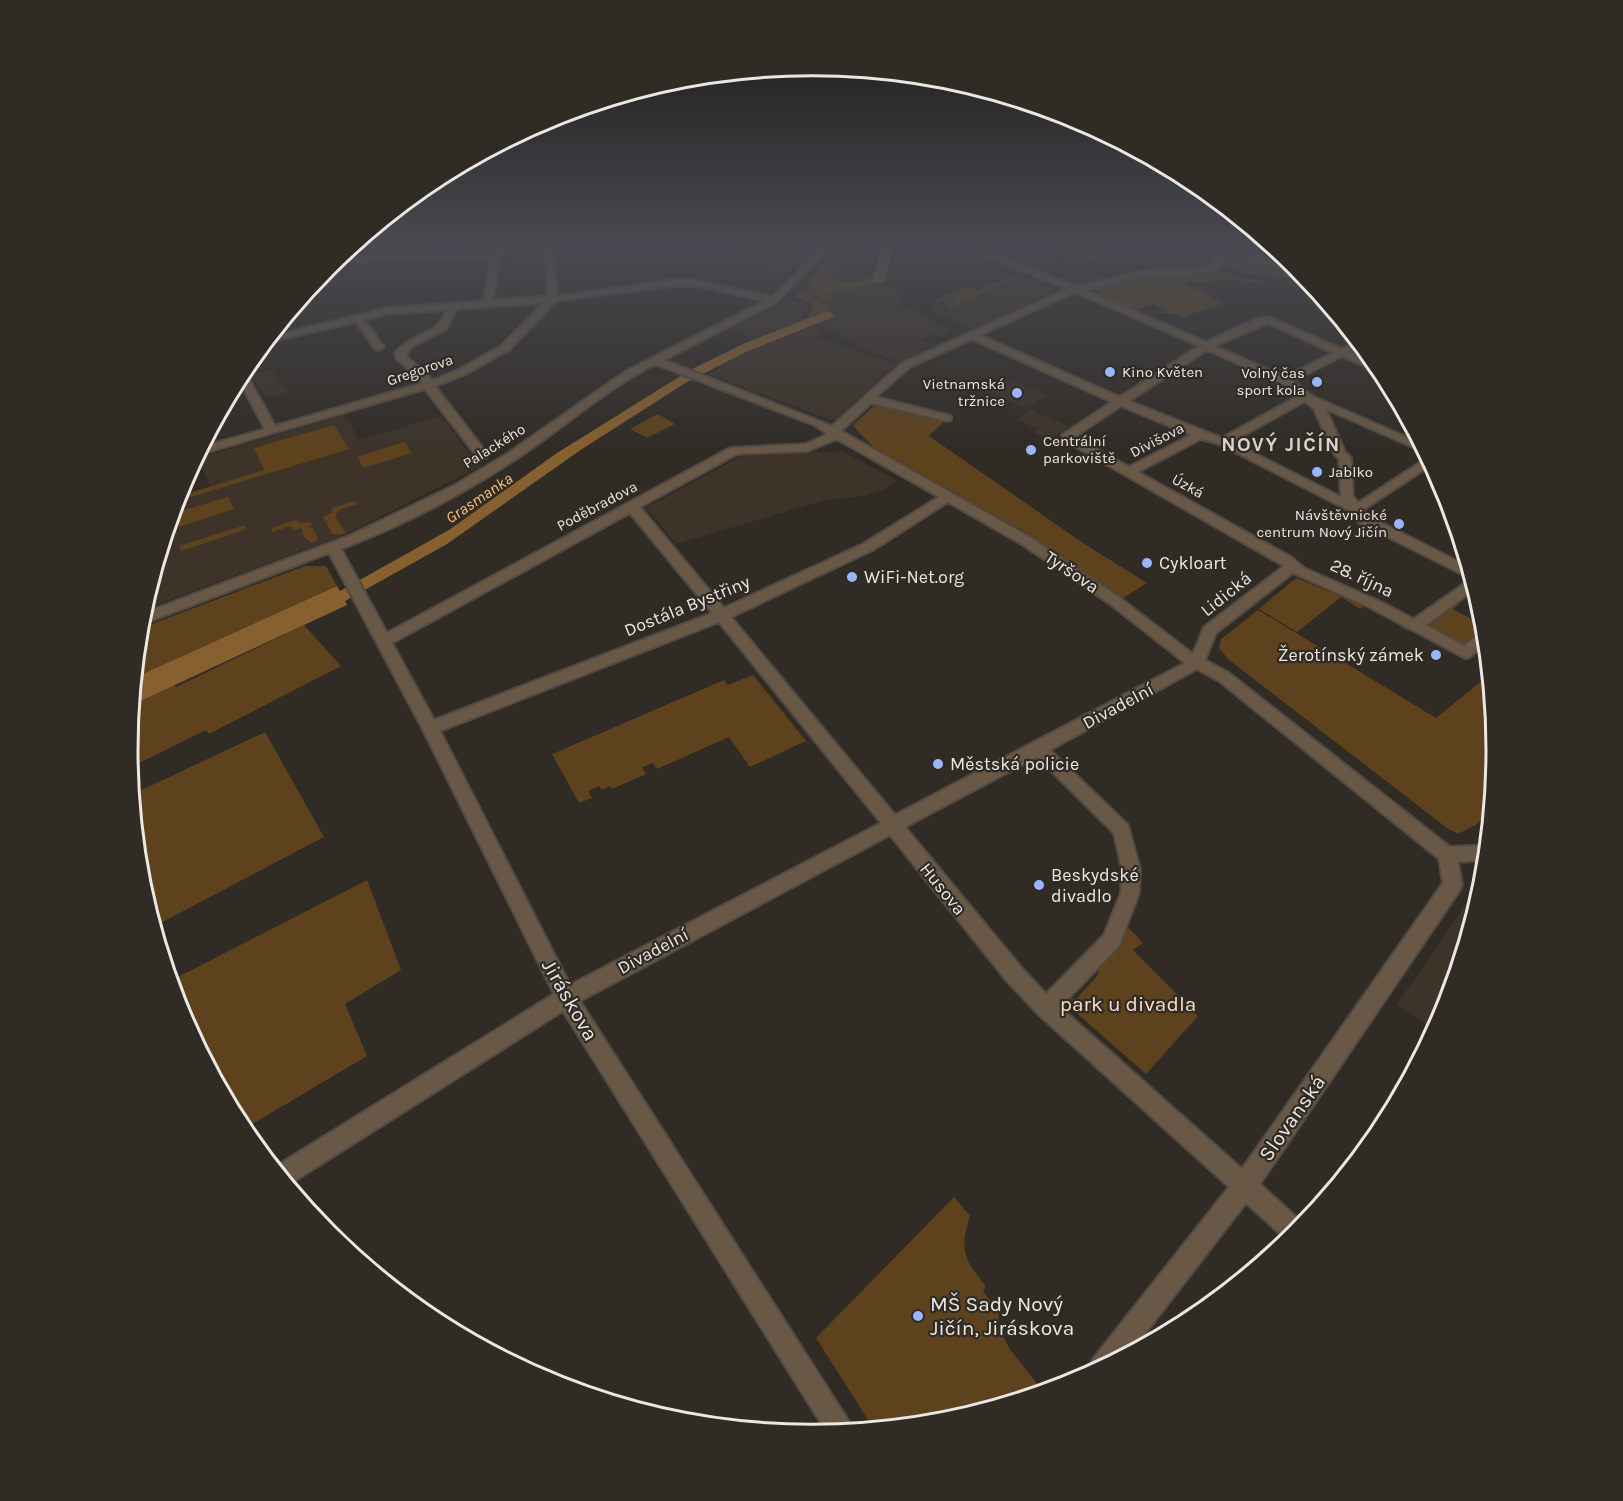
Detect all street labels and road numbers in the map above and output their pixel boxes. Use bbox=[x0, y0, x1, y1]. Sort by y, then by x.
street label: Gregorova bbox=[385, 350, 455, 390]
street label: Divišova bbox=[1127, 419, 1187, 461]
street label: Palackého bbox=[459, 420, 529, 472]
street label: Úzká bbox=[1169, 470, 1207, 502]
street label: Poděbradova bbox=[554, 477, 640, 535]
street label: Tyršova bbox=[1041, 546, 1103, 598]
street label: 28. října bbox=[1327, 554, 1397, 602]
street label: Lidická bbox=[1196, 567, 1256, 621]
street label: Dostála Bystřiny bbox=[621, 570, 754, 641]
street label: Divadelní bbox=[1079, 678, 1158, 734]
street label: Husova bbox=[915, 858, 971, 920]
street label: Divadelní bbox=[614, 923, 693, 979]
street label: Jiráskova bbox=[537, 955, 603, 1045]
street label: Slovanská bbox=[1254, 1070, 1330, 1166]

